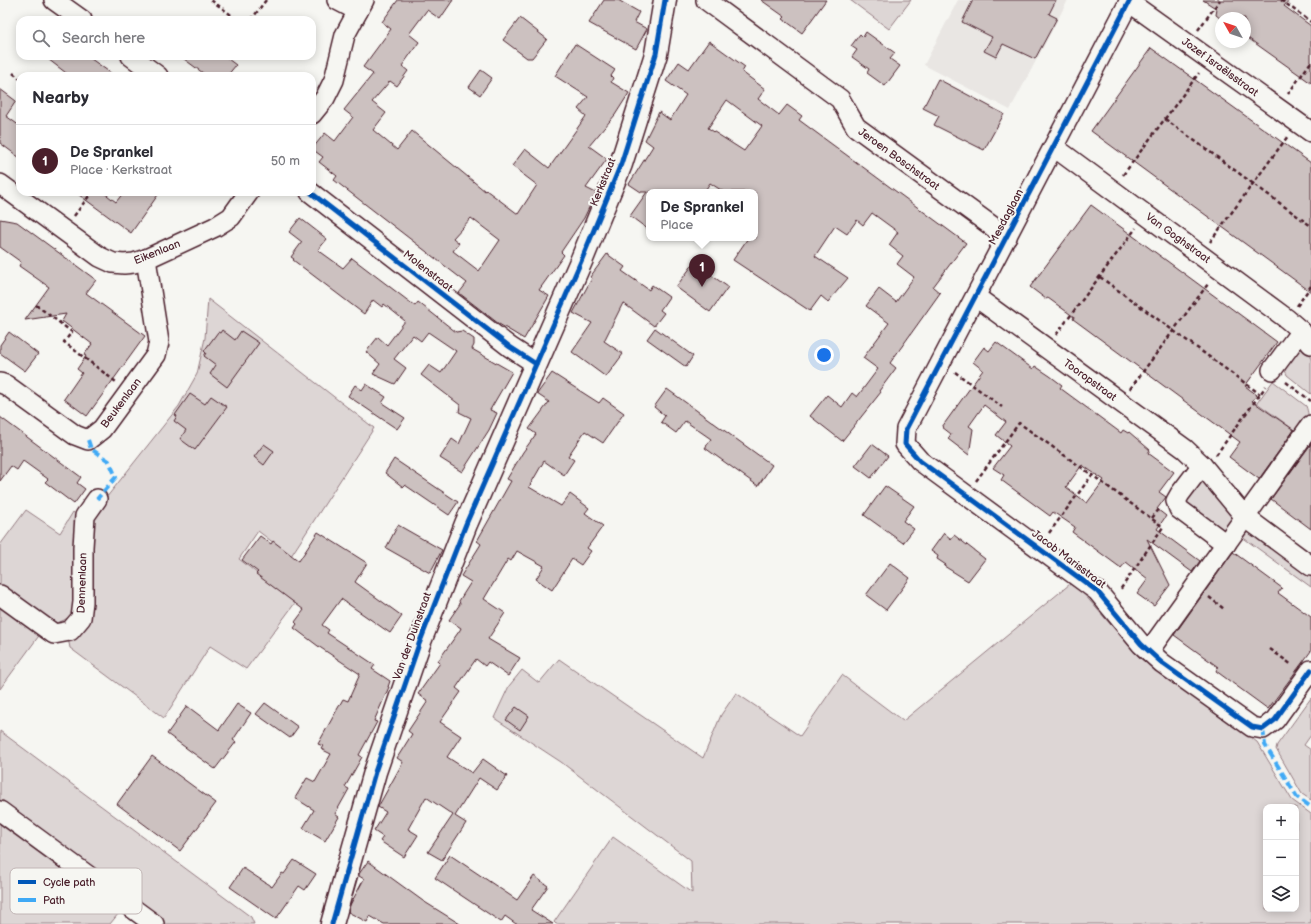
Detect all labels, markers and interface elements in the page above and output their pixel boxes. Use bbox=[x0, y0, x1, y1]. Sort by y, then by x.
north arrow bbox=[1215, 12, 1251, 48]
search box bbox=[16, 16, 316, 60]
icon: search bbox=[30, 27, 52, 49]
text: Search here bbox=[62, 29, 145, 48]
street label: Jozef Israëlsstraat bbox=[1179, 35, 1261, 99]
text: Nearby bbox=[32, 88, 89, 108]
street label: Jeroen Boschstraat bbox=[856, 125, 943, 193]
text: De Sprankel bbox=[70, 143, 153, 162]
text: 1 bbox=[42, 153, 48, 169]
text: 50 m bbox=[271, 153, 300, 169]
street label: Kerkstraat bbox=[587, 155, 619, 208]
text: Place · Kerkstraat bbox=[70, 162, 172, 178]
street label: Mesdaglaan bbox=[986, 187, 1026, 247]
popup bbox=[646, 189, 758, 241]
text: De Sprankel bbox=[660, 198, 744, 217]
street label: Van Goghstraat bbox=[1143, 210, 1213, 266]
text: Place bbox=[660, 217, 693, 233]
street label: Eikenlaan bbox=[132, 237, 182, 267]
street label: Molenstraat bbox=[401, 248, 456, 295]
pin: 1 bbox=[689, 254, 715, 287]
your location bbox=[814, 345, 834, 365]
street label: Tooropstraat bbox=[1061, 356, 1120, 404]
street label: Beukenlaan bbox=[98, 375, 144, 431]
street label: Jacob Marisstraat bbox=[1029, 527, 1109, 591]
street label: Dennenlaan bbox=[74, 553, 90, 613]
street label: Van der Duinstraat bbox=[390, 590, 434, 682]
map controls bbox=[1263, 804, 1299, 912]
button: + bbox=[1263, 804, 1299, 840]
button: − bbox=[1263, 840, 1299, 876]
legend bbox=[10, 868, 142, 914]
text: Cycle path bbox=[43, 876, 95, 889]
button: layers bbox=[1263, 876, 1299, 912]
text: Path bbox=[43, 894, 65, 907]

